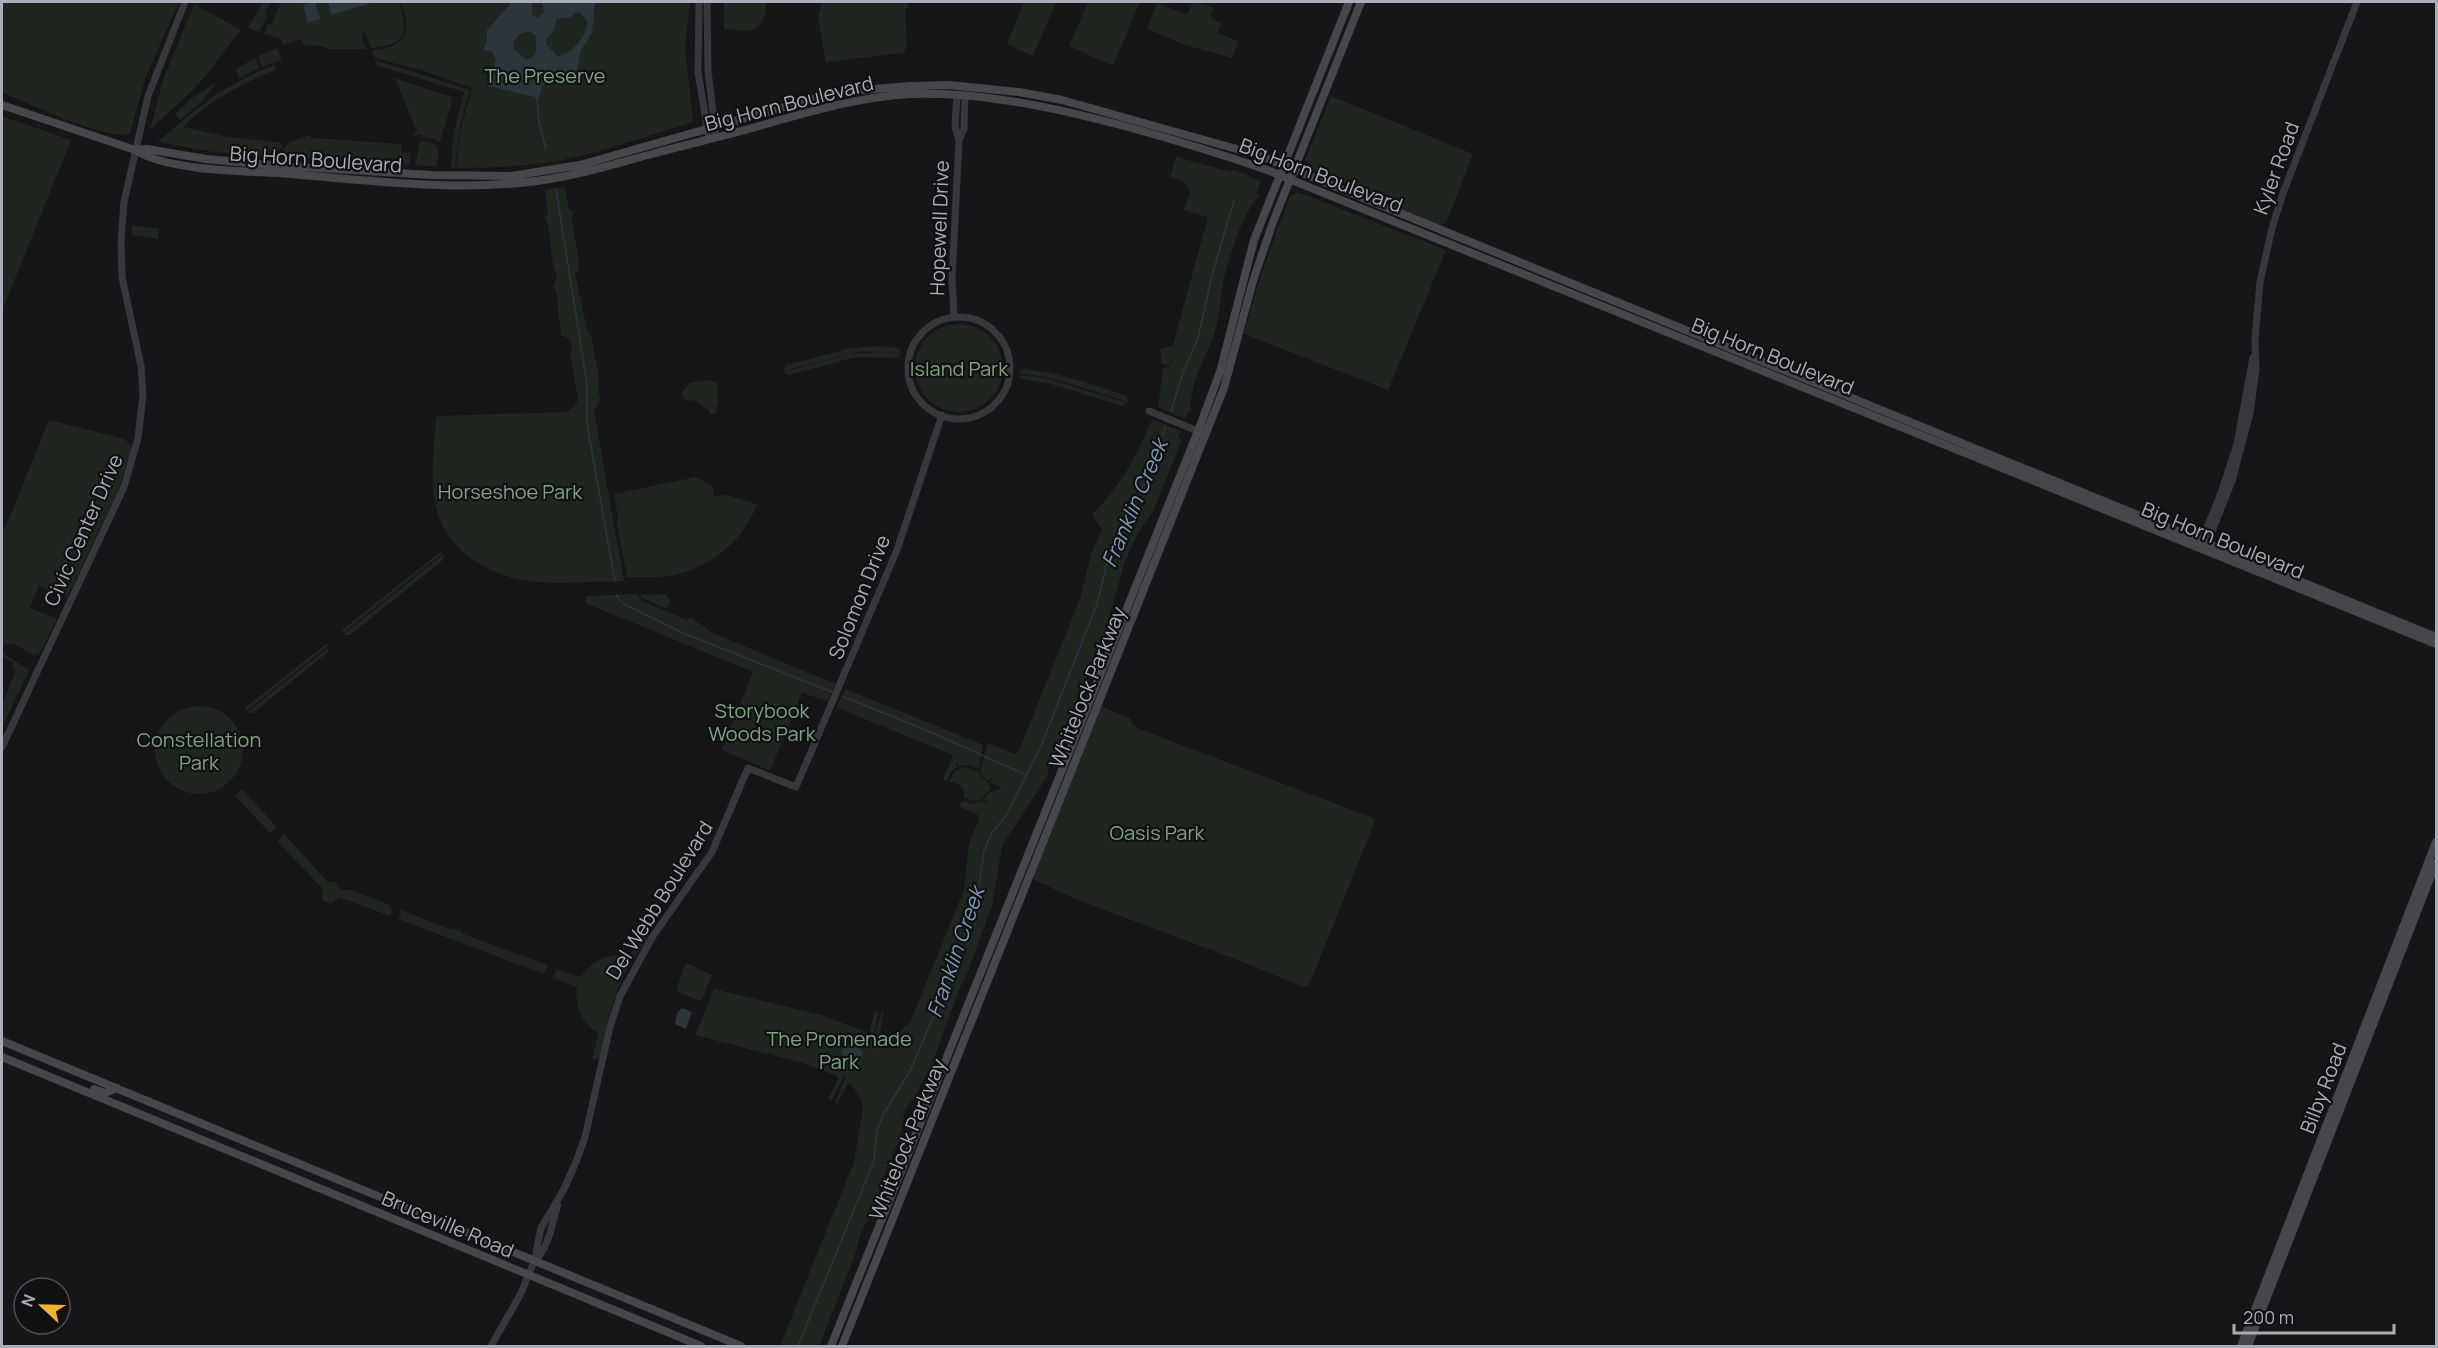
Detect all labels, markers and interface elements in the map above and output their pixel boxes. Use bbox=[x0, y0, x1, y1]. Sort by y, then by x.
park label: The Preserve bbox=[484, 62, 606, 89]
street label: Big Horn Boulevard bbox=[702, 69, 876, 137]
street label: Kyler Road bbox=[2247, 118, 2305, 218]
street label: Big Horn Boulevard bbox=[1235, 131, 1407, 219]
street label: Big Horn Boulevard bbox=[229, 140, 403, 178]
street label: Hopewell Drive bbox=[923, 160, 955, 296]
street label: Big Horn Boulevard bbox=[1688, 311, 1858, 401]
park label: Island Park bbox=[910, 355, 1009, 382]
water label: Franklin Creek bbox=[1095, 433, 1174, 571]
street label: Civic Center Drive bbox=[37, 450, 129, 610]
park label: Horseshoe Park bbox=[438, 478, 583, 505]
street label: Big Horn Boulevard bbox=[2138, 495, 2308, 585]
street label: Solomon Drive bbox=[822, 531, 896, 663]
street label: Whitelock Parkway bbox=[1042, 602, 1132, 772]
park label: Storybook Woods Park bbox=[708, 697, 817, 747]
park label: Constellation Park bbox=[137, 726, 261, 776]
street label: Del Webb Boulevard bbox=[599, 816, 719, 984]
park label: Oasis Park bbox=[1109, 819, 1206, 846]
water label: Franklin Creek bbox=[920, 881, 991, 1021]
park label: The Promenade Park bbox=[766, 1025, 912, 1075]
street label: Bilby Road bbox=[2293, 1039, 2353, 1137]
street label: Whitelock Parkway bbox=[862, 1054, 952, 1224]
street label: Bruceville Road bbox=[378, 1184, 518, 1264]
north arrow bbox=[12, 1276, 72, 1336]
text: N bbox=[16, 1291, 40, 1310]
scale bar bbox=[2234, 1297, 2394, 1335]
text: 200 m bbox=[2243, 1305, 2294, 1329]

